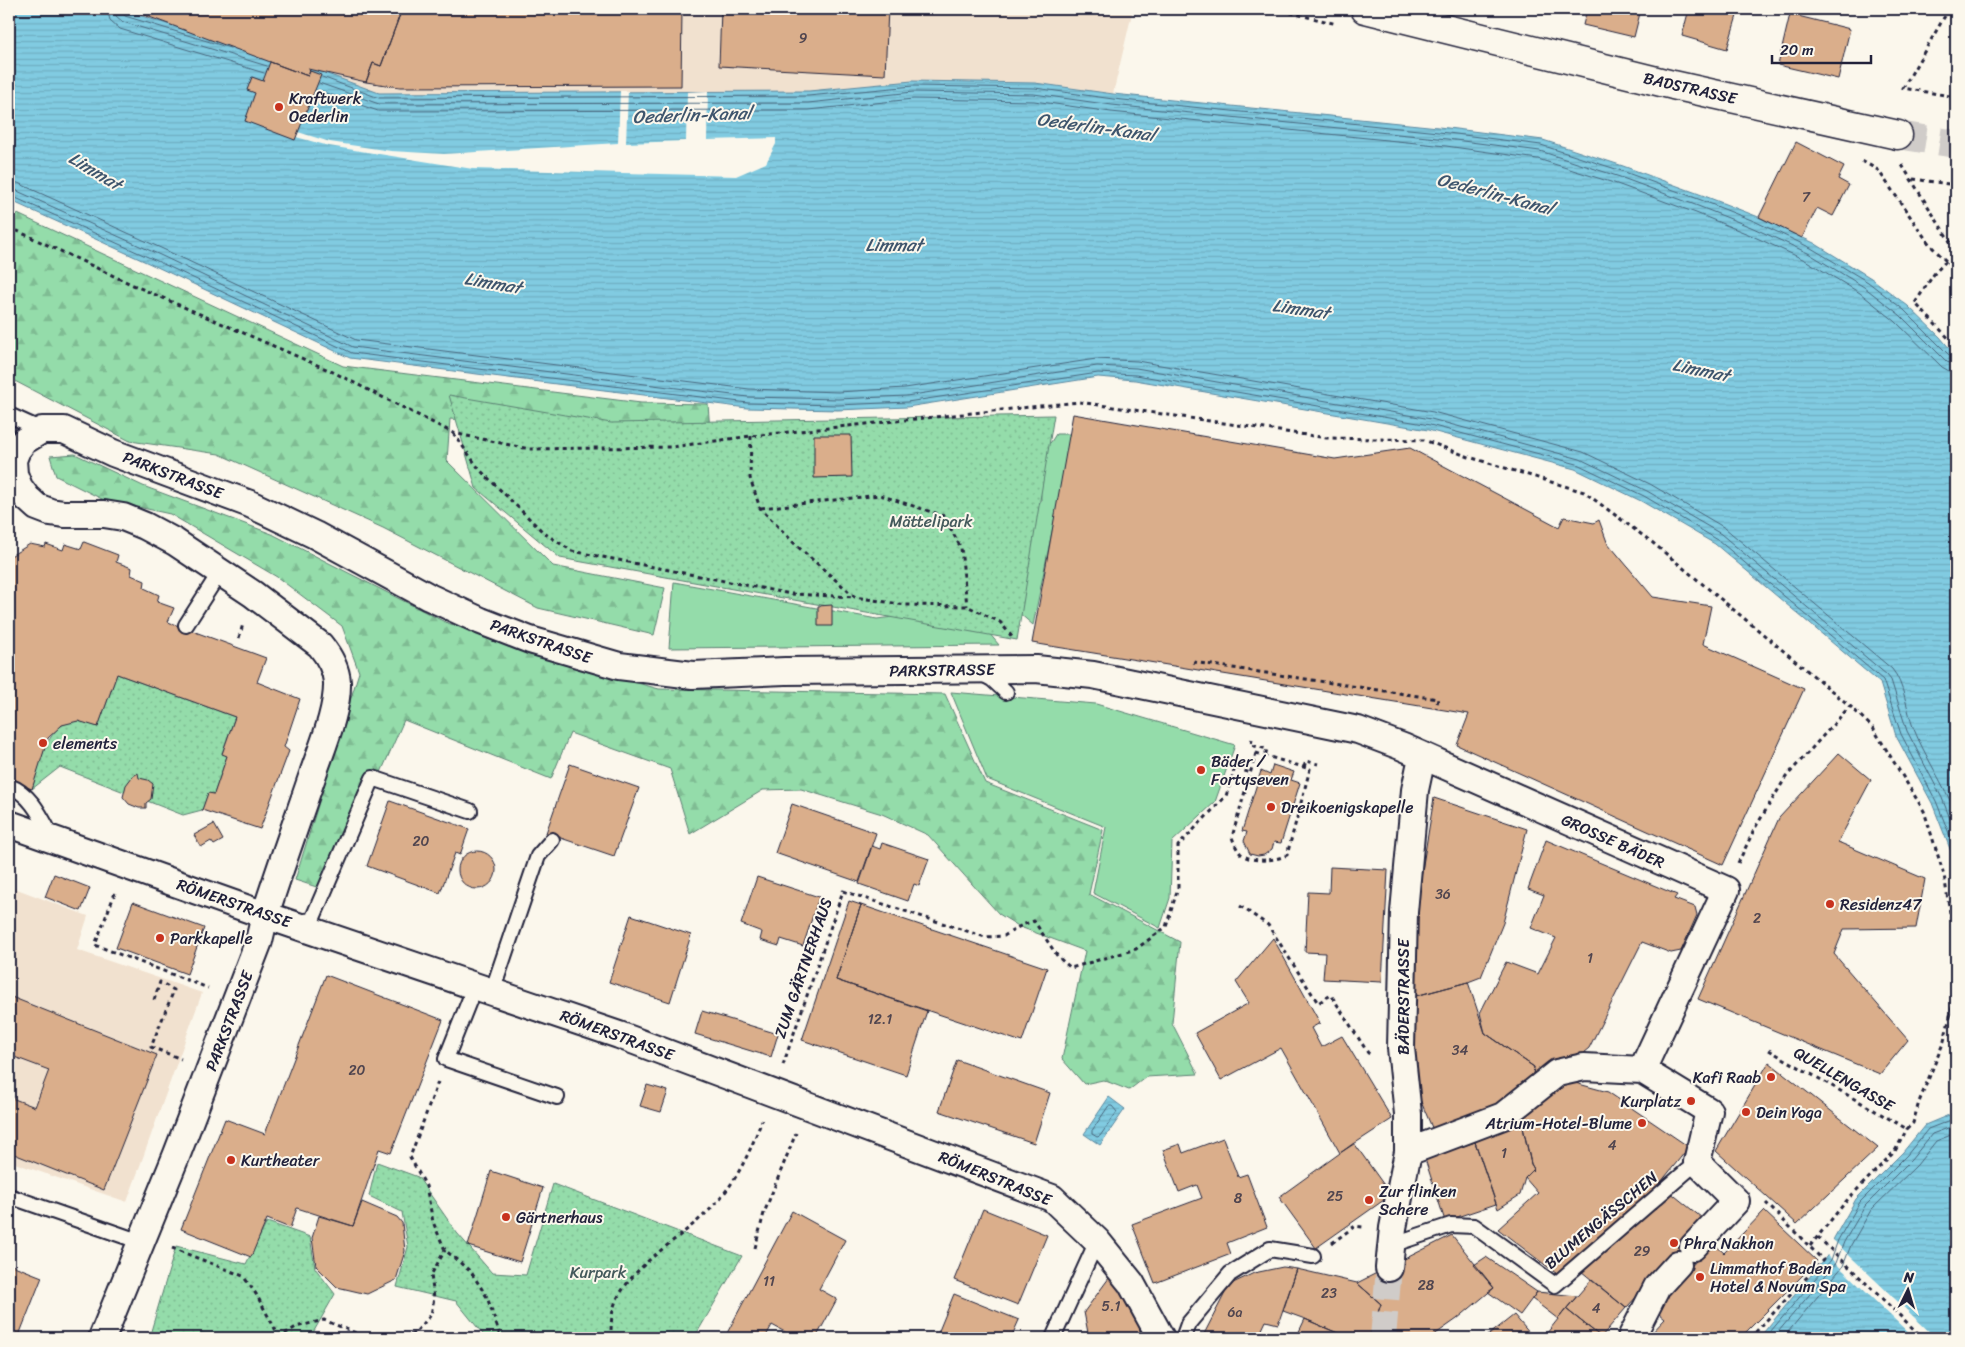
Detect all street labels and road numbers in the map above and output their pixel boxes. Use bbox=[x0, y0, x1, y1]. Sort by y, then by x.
street label: BADSTRASSE bbox=[1640, 63, 1741, 113]
street label: PARKSTRASSE bbox=[119, 443, 229, 508]
street label: PARKSTRASSE bbox=[486, 610, 597, 672]
street label: PARKSTRASSE bbox=[889, 655, 996, 685]
street label: GROSSE BÄDER bbox=[1557, 805, 1670, 877]
street label: RÖMERSTRASSE bbox=[173, 870, 296, 937]
street label: ZUM GÄRTNERHAUS bbox=[765, 893, 841, 1042]
street label: BÄDERSTRASSE bbox=[1389, 938, 1418, 1055]
street label: PARKSTRASSE bbox=[197, 965, 262, 1075]
street label: RÖMERSTRASSE bbox=[556, 1001, 679, 1069]
street label: QUELLENGASSE bbox=[1788, 1038, 1901, 1120]
street label: RÖMERSTRASSE bbox=[934, 1142, 1057, 1214]
street label: BLUMENGÄSSCHEN bbox=[1538, 1163, 1664, 1277]

